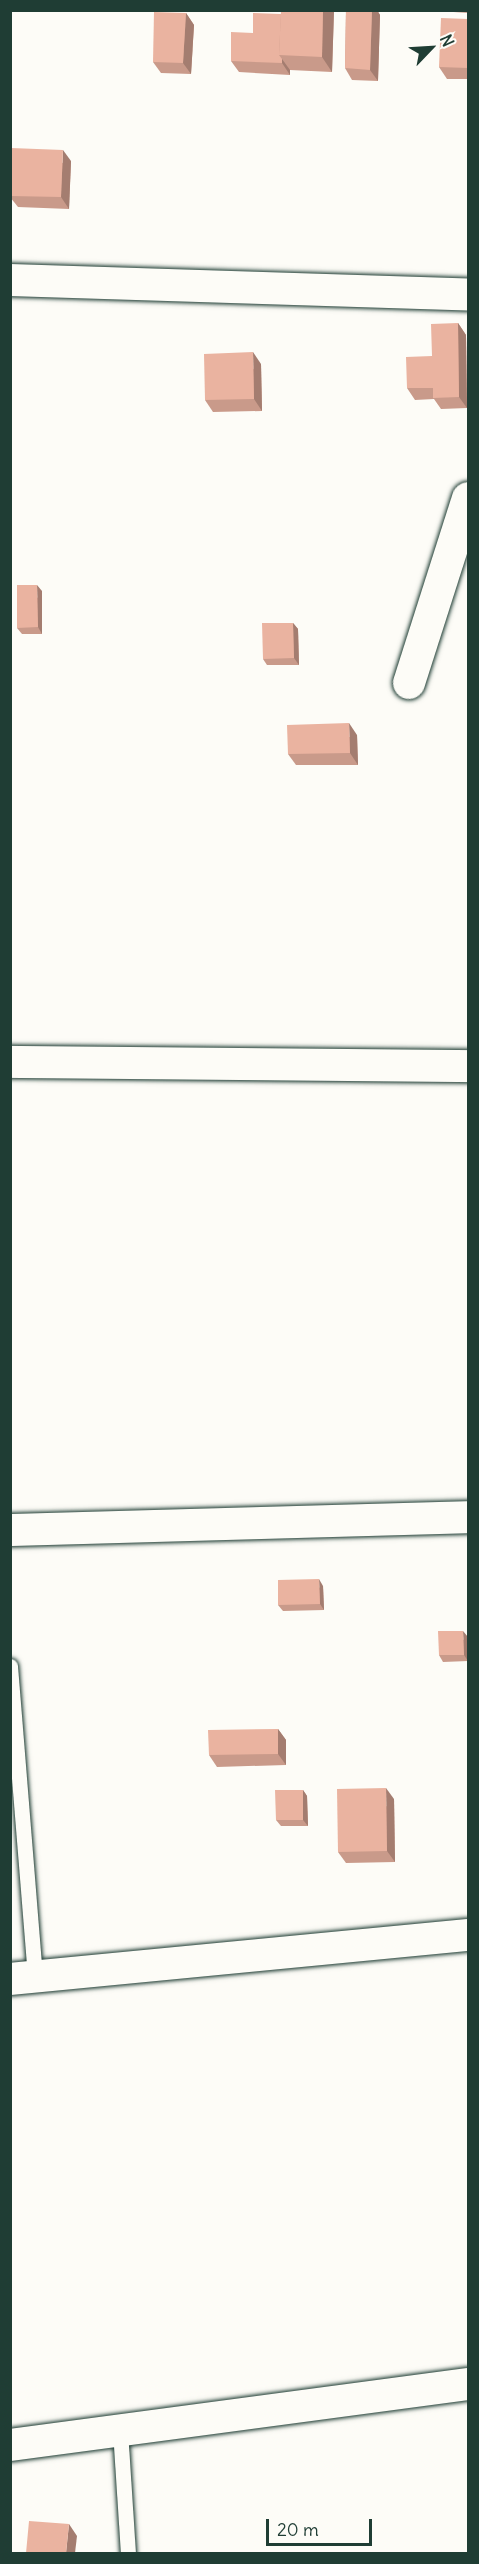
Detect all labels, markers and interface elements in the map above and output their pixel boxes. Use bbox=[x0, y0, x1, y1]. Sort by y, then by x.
north arrow bbox=[401, 18, 461, 78]
text: N bbox=[436, 31, 459, 50]
scale bar bbox=[269, 2507, 376, 2545]
text: 20 m bbox=[277, 2518, 319, 2541]

